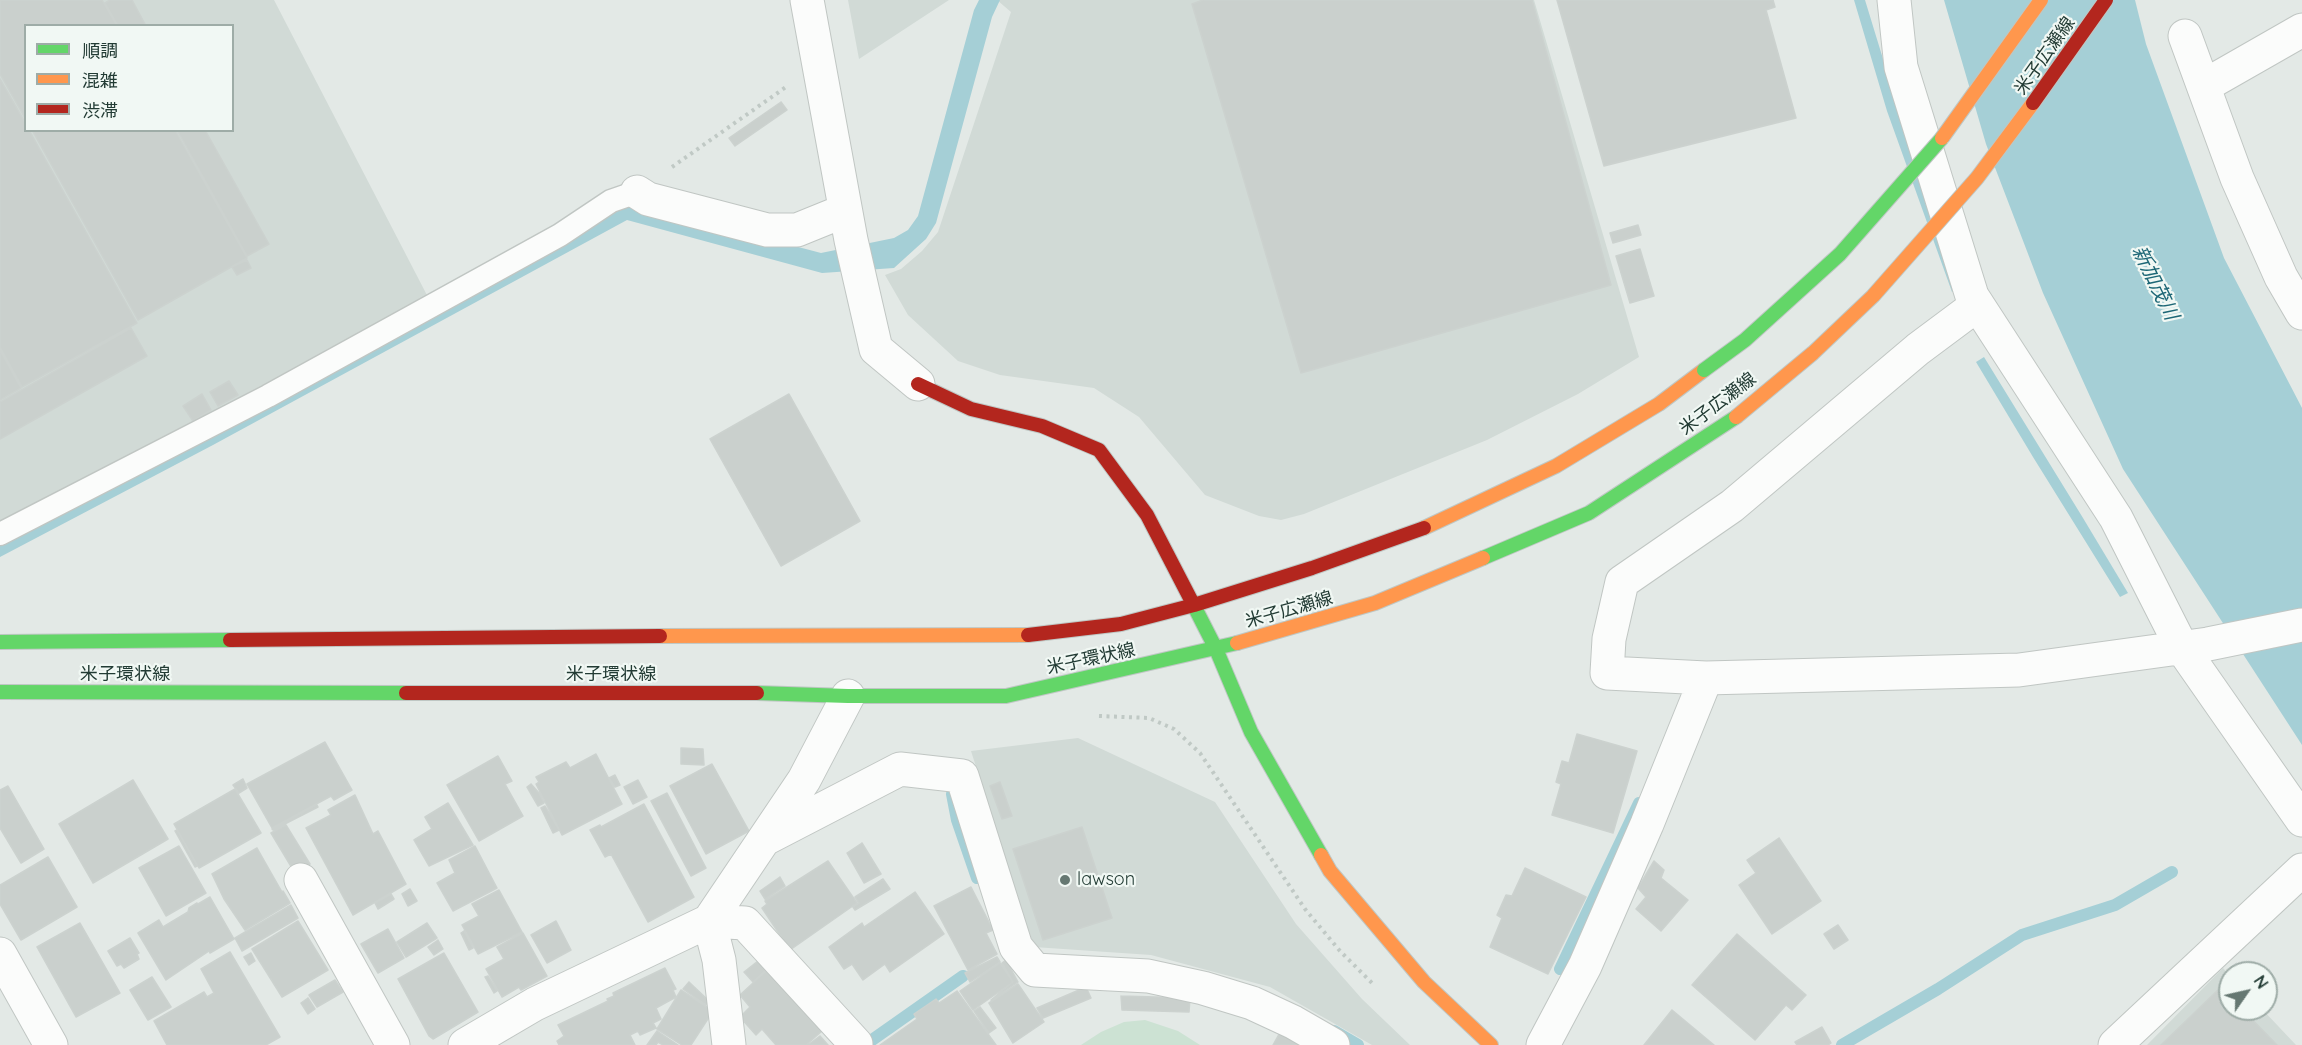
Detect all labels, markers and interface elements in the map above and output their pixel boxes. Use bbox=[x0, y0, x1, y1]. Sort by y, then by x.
street label: 米子広瀬線 bbox=[2010, 13, 2080, 99]
legend bbox=[24, 24, 234, 132]
text: 順調 bbox=[82, 39, 118, 62]
text: 混雑 bbox=[82, 69, 118, 92]
text: 渋滞 bbox=[82, 99, 118, 122]
water label: 新加茂川 bbox=[2127, 242, 2183, 324]
street label: 米子広瀬線 bbox=[1676, 368, 1760, 440]
street label: 米子広瀬線 bbox=[1243, 587, 1335, 633]
street label: 米子環状線 bbox=[1045, 639, 1137, 679]
street label: 米子環状線 bbox=[80, 664, 170, 686]
street label: 米子環状線 bbox=[566, 664, 656, 686]
place label: lawson bbox=[1077, 869, 1135, 891]
marker: lawson bbox=[1058, 873, 1072, 887]
north arrow bbox=[2218, 961, 2278, 1021]
text: N bbox=[2250, 972, 2273, 993]

